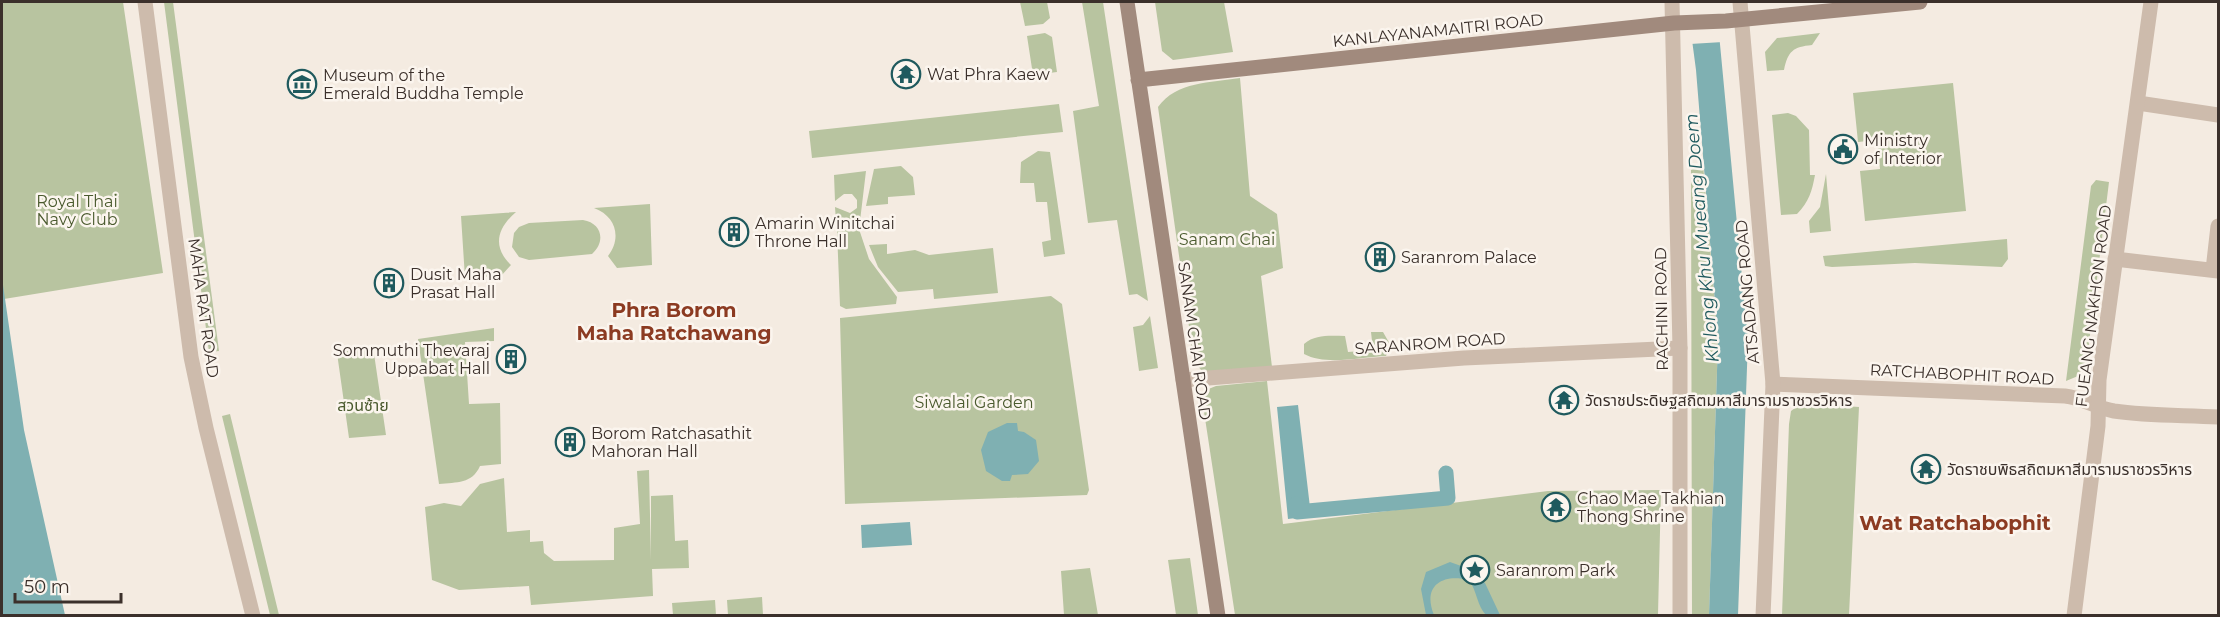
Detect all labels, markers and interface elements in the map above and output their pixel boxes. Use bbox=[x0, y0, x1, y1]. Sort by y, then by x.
street label: KANLAYANAMAITRI ROAD bbox=[1332, 10, 1544, 51]
temple icon: Wat Phra Kaew bbox=[890, 58, 922, 90]
place label: Wat Phra Kaew bbox=[927, 65, 1050, 84]
place label: Museum of the Emerald Buddha Temple bbox=[323, 66, 524, 103]
museum icon: Museum of the Emerald Buddha Temple bbox=[286, 68, 318, 100]
water label: Khlong Khu Mueang Doem bbox=[1680, 113, 1724, 363]
place label: Ministry of Interior bbox=[1864, 131, 1942, 168]
public building icon: Ministry of Interior bbox=[1827, 133, 1859, 165]
park label: Royal Thai Navy Club bbox=[36, 192, 118, 229]
street label: FUEANG NAKHON ROAD bbox=[2072, 204, 2115, 408]
place label: Amarin Winitchai Throne Hall bbox=[755, 214, 895, 251]
building icon: Amarin Winitchai Throne Hall bbox=[718, 216, 750, 248]
street label: ATSADANG ROAD bbox=[1732, 219, 1763, 365]
park label: Sanam Chai bbox=[1179, 230, 1275, 249]
street label: MAHA RAT ROAD bbox=[184, 237, 223, 379]
building icon: Saranrom Palace bbox=[1364, 241, 1396, 273]
street label: RACHINI ROAD bbox=[1651, 247, 1672, 371]
place label: Saranrom Palace bbox=[1401, 248, 1537, 267]
street label: SANAM CHAI ROAD bbox=[1174, 261, 1215, 421]
place label: Dusit Maha Prasat Hall bbox=[410, 265, 502, 302]
building icon: Dusit Maha Prasat Hall bbox=[373, 267, 405, 299]
district label: Phra Borom Maha Ratchawang bbox=[577, 298, 771, 345]
street label: SARANROM ROAD bbox=[1354, 329, 1506, 358]
place label: Sommuthi Thevaraj Uppabat Hall bbox=[333, 341, 490, 378]
building icon: Sommuthi Thevaraj Uppabat Hall bbox=[495, 343, 527, 375]
street label: RATCHABOPHIT ROAD bbox=[1869, 360, 2055, 389]
temple icon: วัดราชประดิษฐสถิตมหาสีมารามราชวรวิหาร bbox=[1548, 384, 1580, 416]
place label: วัดราชประดิษฐสถิตมหาสีมารามราชวรวิหาร bbox=[1585, 391, 1852, 410]
park label: Siwalai Garden bbox=[915, 393, 1033, 412]
park label: สวนซ้าย bbox=[337, 396, 389, 415]
place label: Borom Ratchasathit Mahoran Hall bbox=[591, 424, 752, 461]
building icon: Borom Ratchasathit Mahoran Hall bbox=[554, 426, 586, 458]
temple icon: วัดราชบพิธสถิตมหาสีมารามราชวรวิหาร bbox=[1910, 453, 1942, 485]
place label: วัดราชบพิธสถิตมหาสีมารามราชวรวิหาร bbox=[1947, 460, 2192, 479]
place label: Chao Mae Takhian Thong Shrine bbox=[1577, 489, 1725, 526]
temple icon: Chao Mae Takhian Thong Shrine bbox=[1540, 491, 1572, 523]
district label: Wat Ratchabophit bbox=[1859, 511, 2051, 535]
place icon: Saranrom Park bbox=[1459, 554, 1491, 586]
place label: Saranrom Park bbox=[1496, 561, 1616, 580]
scale bar bbox=[15, 566, 122, 604]
text: 50 m bbox=[24, 576, 70, 598]

